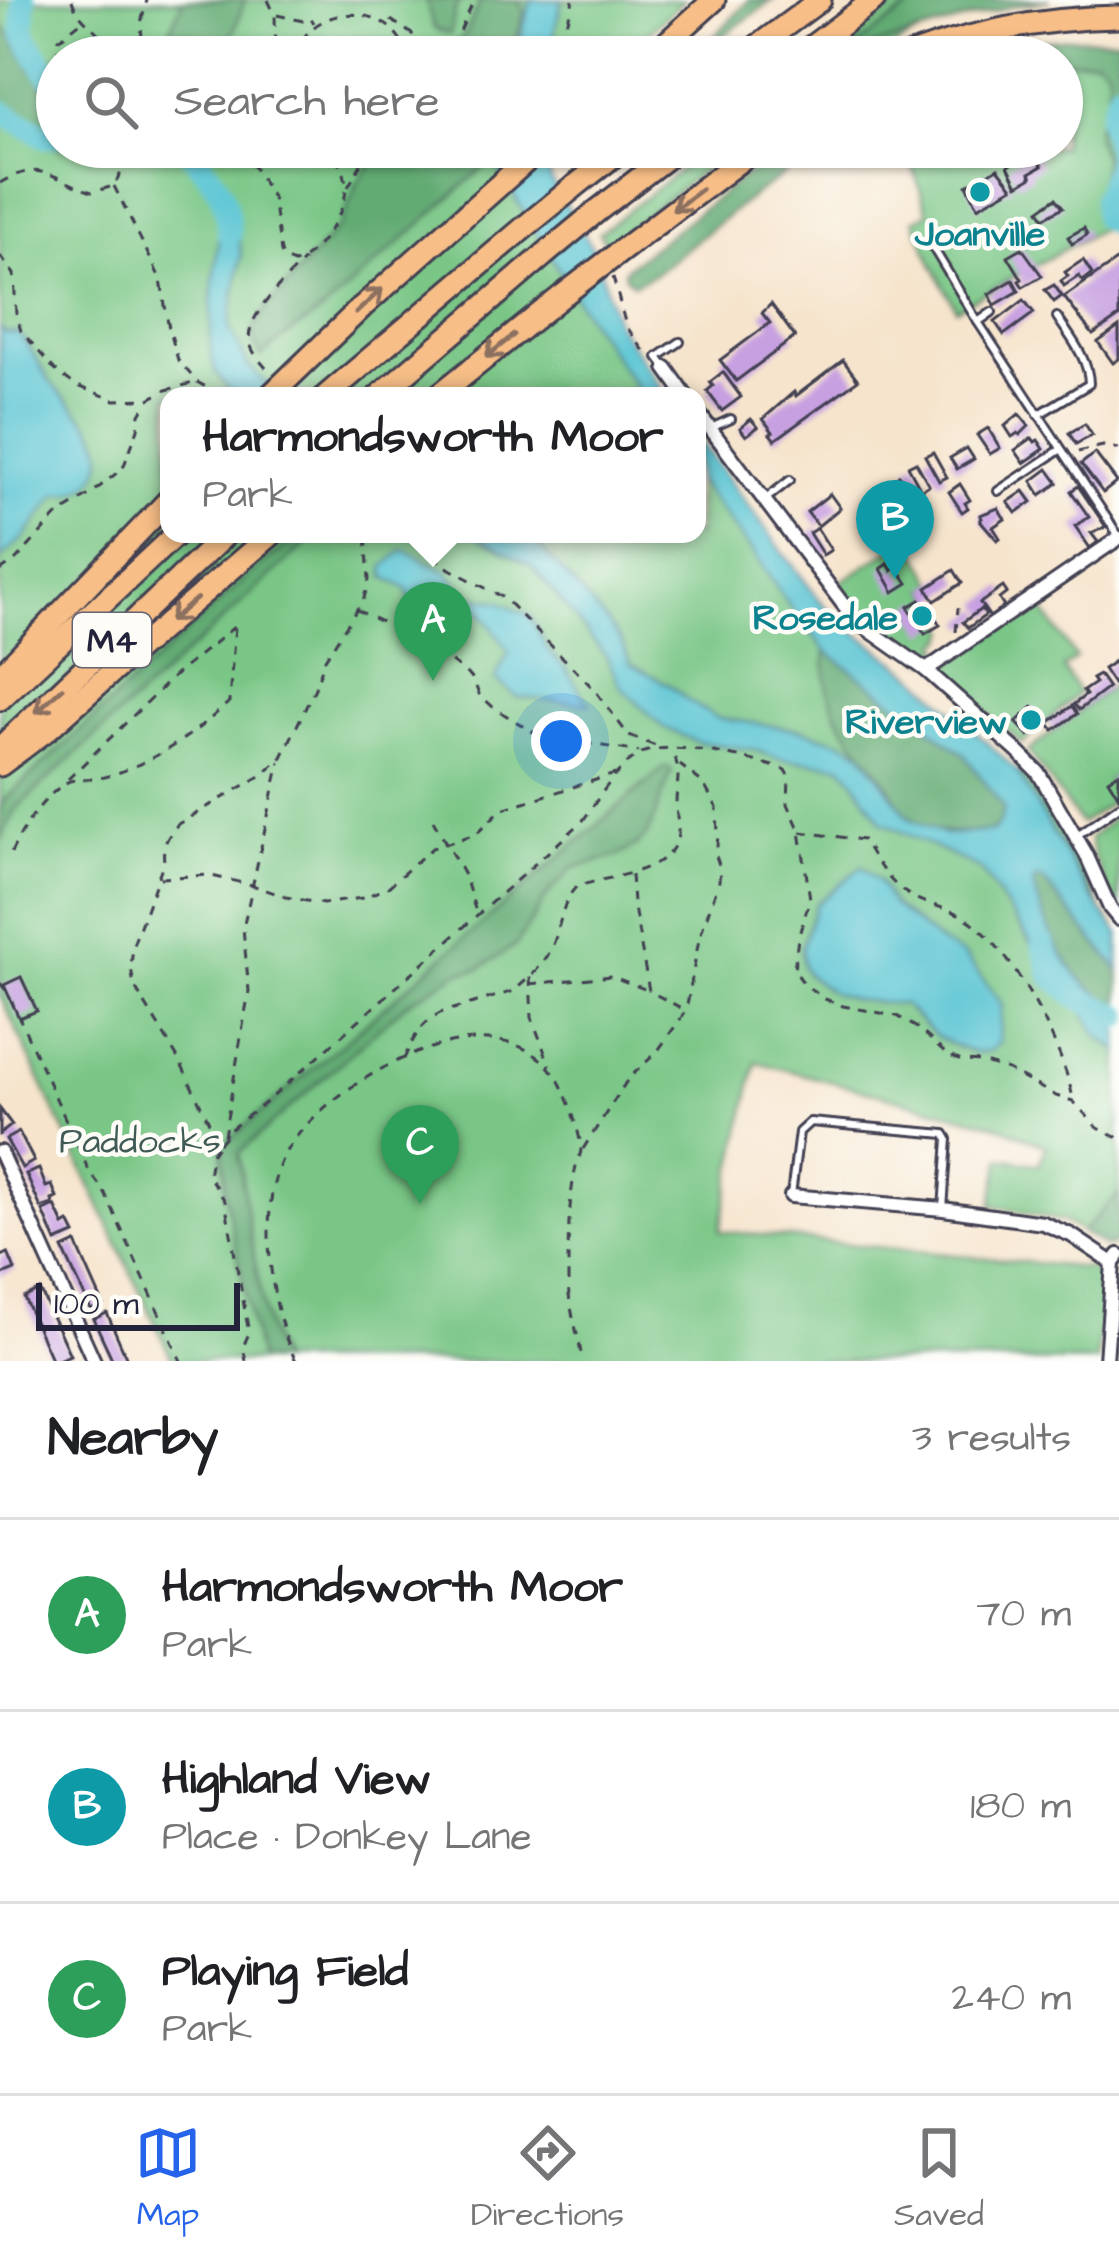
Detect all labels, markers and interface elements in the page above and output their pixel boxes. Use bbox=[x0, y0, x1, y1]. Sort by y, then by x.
search box bbox=[36, 36, 1083, 168]
icon: search bbox=[78, 69, 144, 135]
text: Search here bbox=[174, 71, 440, 133]
marker: Joanville bbox=[967, 179, 993, 205]
one-way arrow bbox=[671, 186, 703, 213]
place label: Joanville bbox=[914, 209, 1045, 260]
one-way arrow bbox=[354, 288, 384, 315]
one-way arrow bbox=[485, 332, 517, 359]
popup bbox=[160, 387, 706, 543]
text: Harmondsworth Moor bbox=[202, 407, 664, 469]
text: Park bbox=[202, 469, 293, 523]
pin: B bbox=[856, 480, 934, 579]
pin: A bbox=[394, 582, 472, 681]
place label: Rosedale bbox=[753, 593, 898, 644]
one-way arrow bbox=[168, 595, 199, 623]
marker: Rosedale bbox=[909, 603, 935, 629]
road number: M4 bbox=[73, 613, 151, 667]
one-way arrow bbox=[34, 686, 64, 714]
place label: Riverview bbox=[845, 697, 1007, 748]
marker: Riverview bbox=[1018, 707, 1044, 733]
your location bbox=[531, 711, 591, 771]
pin: C bbox=[381, 1105, 459, 1204]
park label: Paddocks bbox=[59, 1116, 221, 1167]
scale bar bbox=[36, 1277, 240, 1330]
text: 100 m bbox=[54, 1281, 139, 1327]
text: Nearby bbox=[48, 1404, 218, 1475]
text: 3 results bbox=[912, 1412, 1071, 1466]
text: Harmondsworth Moor bbox=[162, 1557, 623, 1619]
text: A bbox=[75, 1588, 99, 1642]
text: 70 m bbox=[976, 1588, 1071, 1642]
text: Park bbox=[162, 1619, 252, 1673]
text: Highland View bbox=[162, 1749, 431, 1811]
text: B bbox=[73, 1780, 101, 1834]
text: 180 m bbox=[970, 1780, 1071, 1834]
text: Place · Donkey Lane bbox=[162, 1811, 532, 1865]
text: Playing Field bbox=[162, 1941, 408, 2003]
text: C bbox=[73, 1972, 101, 2026]
text: 240 m bbox=[952, 1972, 1071, 2026]
text: Park bbox=[162, 2003, 252, 2057]
tab: Map bbox=[135, 2120, 201, 2238]
tab: Directions bbox=[471, 2120, 624, 2238]
tab: Saved bbox=[894, 2120, 984, 2238]

